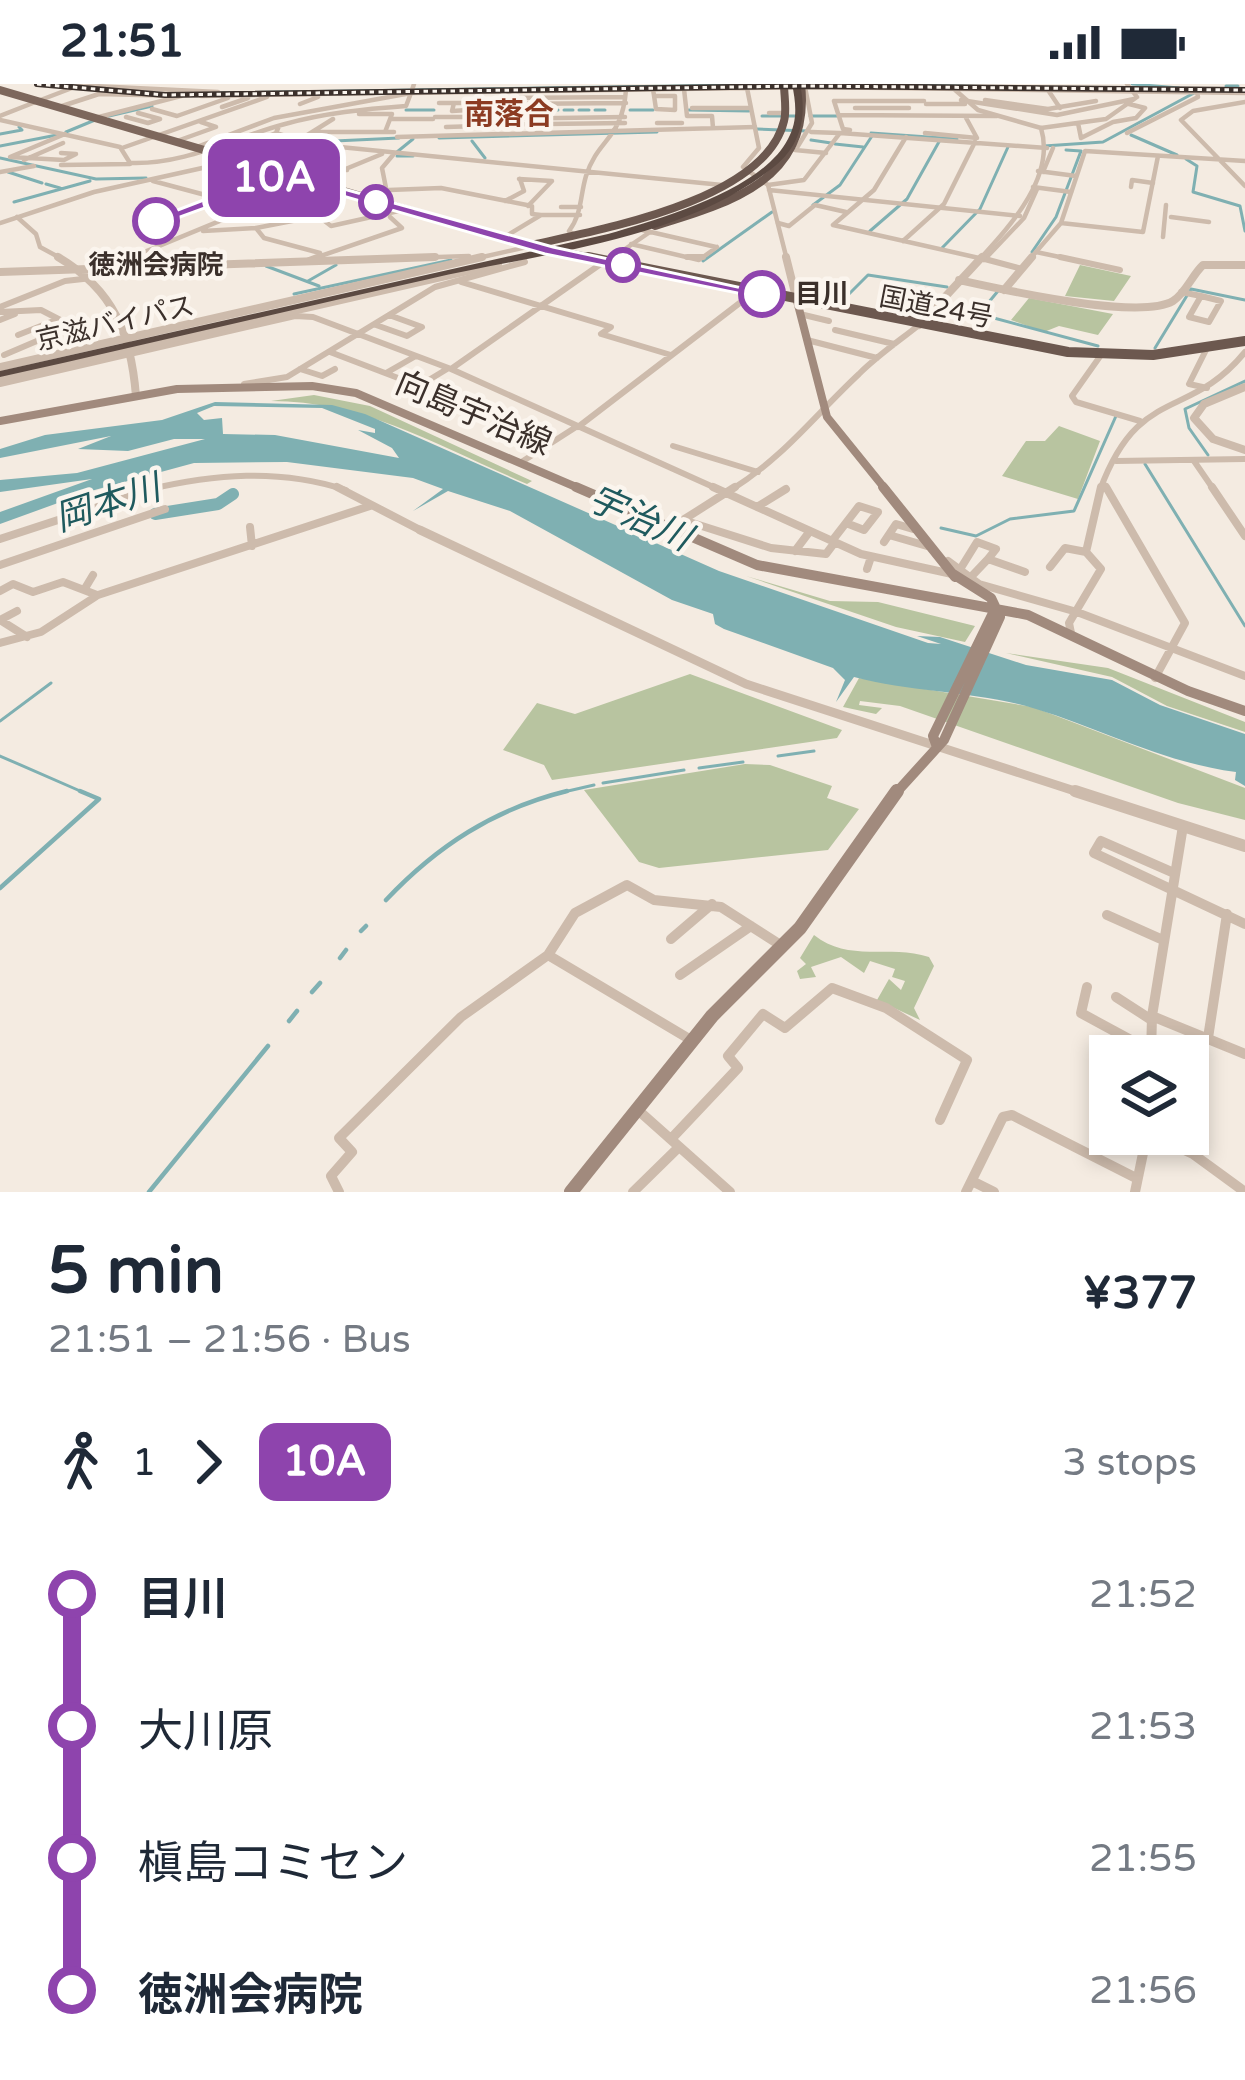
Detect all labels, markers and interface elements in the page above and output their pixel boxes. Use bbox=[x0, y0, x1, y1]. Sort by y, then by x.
text: 21:51 bbox=[60, 15, 185, 69]
district label: 南落合 bbox=[464, 96, 554, 133]
line badge: 10A bbox=[205, 139, 343, 217]
text: 10A bbox=[232, 152, 316, 203]
unlabelled marker bbox=[360, 186, 392, 218]
marker: 徳洲会病院 bbox=[134, 199, 178, 243]
place label: 徳洲会病院 bbox=[89, 249, 224, 282]
unlabelled marker bbox=[607, 249, 639, 281]
marker: 目川 bbox=[740, 272, 784, 316]
place label: 目川 bbox=[795, 278, 849, 311]
street label: 国道24号 bbox=[876, 280, 995, 335]
street label: 京滋バイパス bbox=[33, 289, 197, 358]
street label: 向島宇治線 bbox=[390, 363, 557, 464]
water label: 岡本川 bbox=[49, 465, 169, 541]
water label: 宇治川 bbox=[581, 477, 701, 562]
map controls bbox=[1089, 1035, 1209, 1155]
button: layers bbox=[1089, 1035, 1209, 1155]
text: 5 min bbox=[48, 1231, 224, 1311]
text: ¥377 bbox=[1083, 1267, 1197, 1321]
text: 21:51 – 21:56 · Bus bbox=[48, 1316, 411, 1363]
icon: walk bbox=[48, 1429, 114, 1495]
icon: forward bbox=[175, 1429, 241, 1495]
text: 10A bbox=[283, 1436, 367, 1487]
text: 1 bbox=[132, 1439, 157, 1486]
text: 3 stops bbox=[1062, 1439, 1197, 1486]
text: 21:52 bbox=[1089, 1571, 1197, 1618]
text: 目川 bbox=[138, 1573, 228, 1627]
text: 21:53 bbox=[1089, 1703, 1197, 1750]
text: 大川原 bbox=[138, 1705, 273, 1759]
text: 21:55 bbox=[1089, 1835, 1197, 1882]
text: 槇島コミセン bbox=[138, 1837, 408, 1891]
text: 21:56 bbox=[1089, 1967, 1197, 2014]
text: 徳洲会病院 bbox=[138, 1969, 363, 2023]

